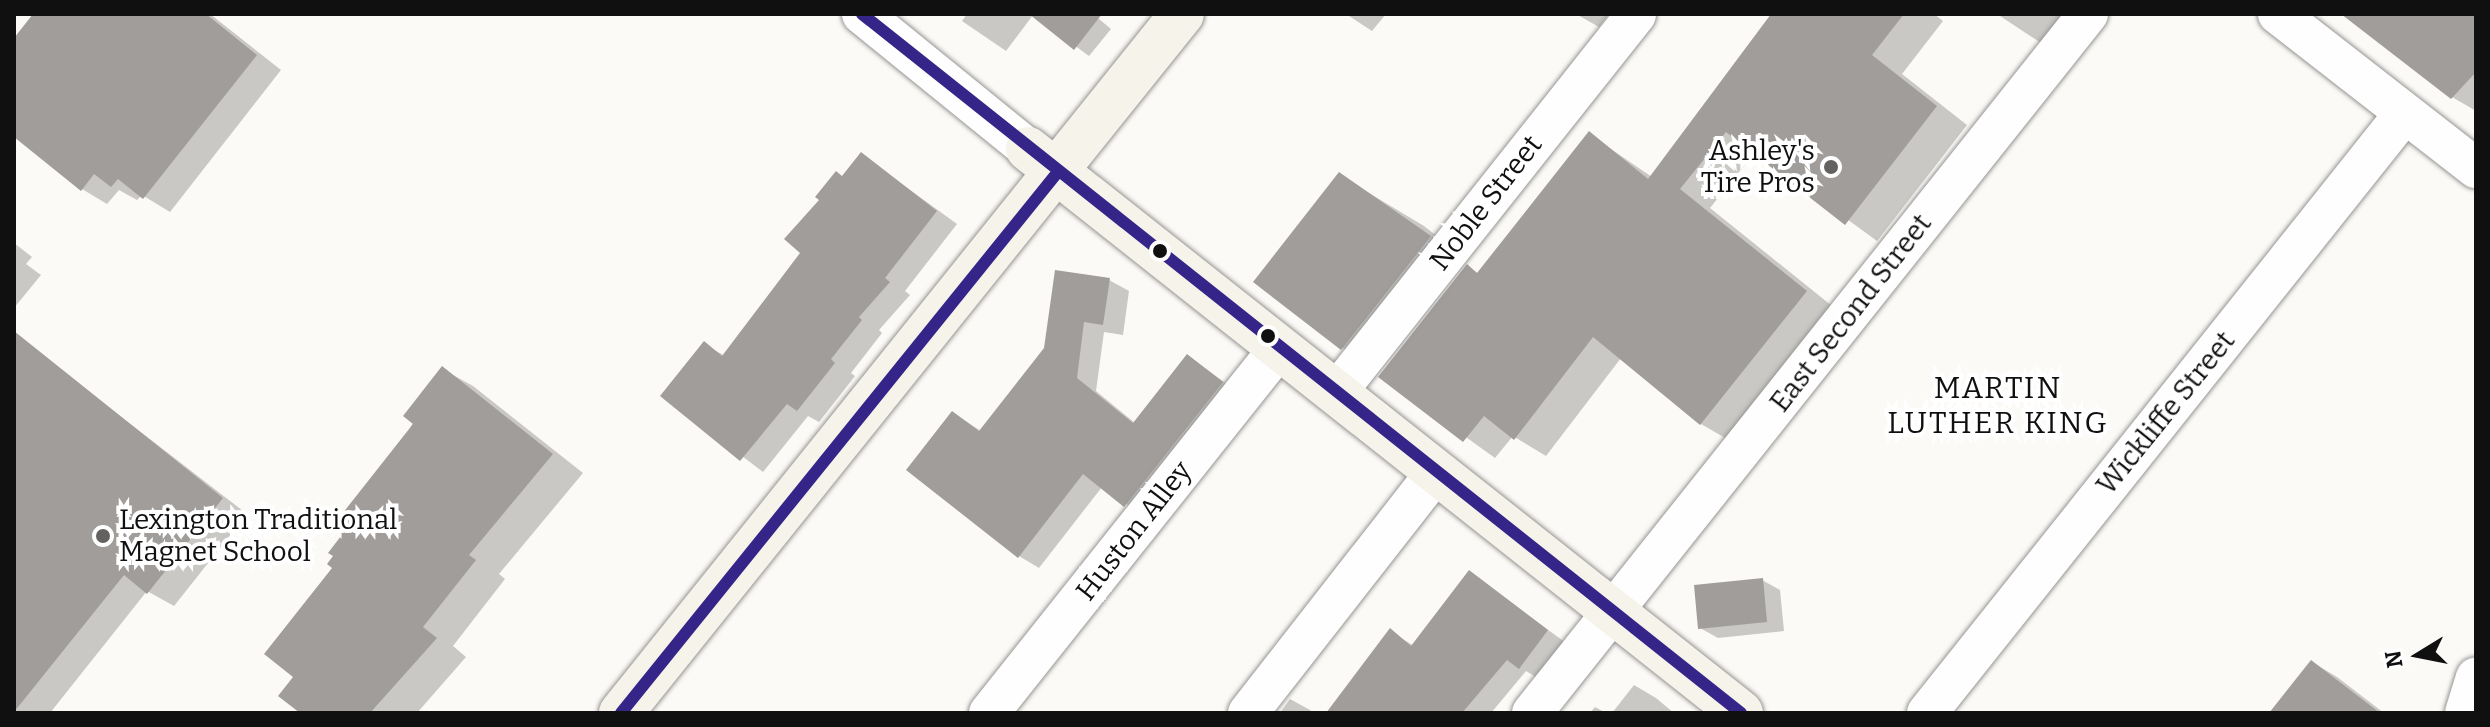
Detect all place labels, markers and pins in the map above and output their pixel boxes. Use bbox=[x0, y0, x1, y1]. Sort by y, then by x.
place label: Ashley's Tire Pros bbox=[1701, 134, 1815, 200]
marker: Ashley's Tire Pros bbox=[1822, 158, 1840, 176]
unlabelled marker bbox=[1152, 243, 1168, 259]
unlabelled marker bbox=[1260, 328, 1276, 344]
place label: Lexington Traditional Magnet School bbox=[119, 503, 397, 569]
marker: Lexington Traditional Magnet School bbox=[94, 527, 112, 545]

